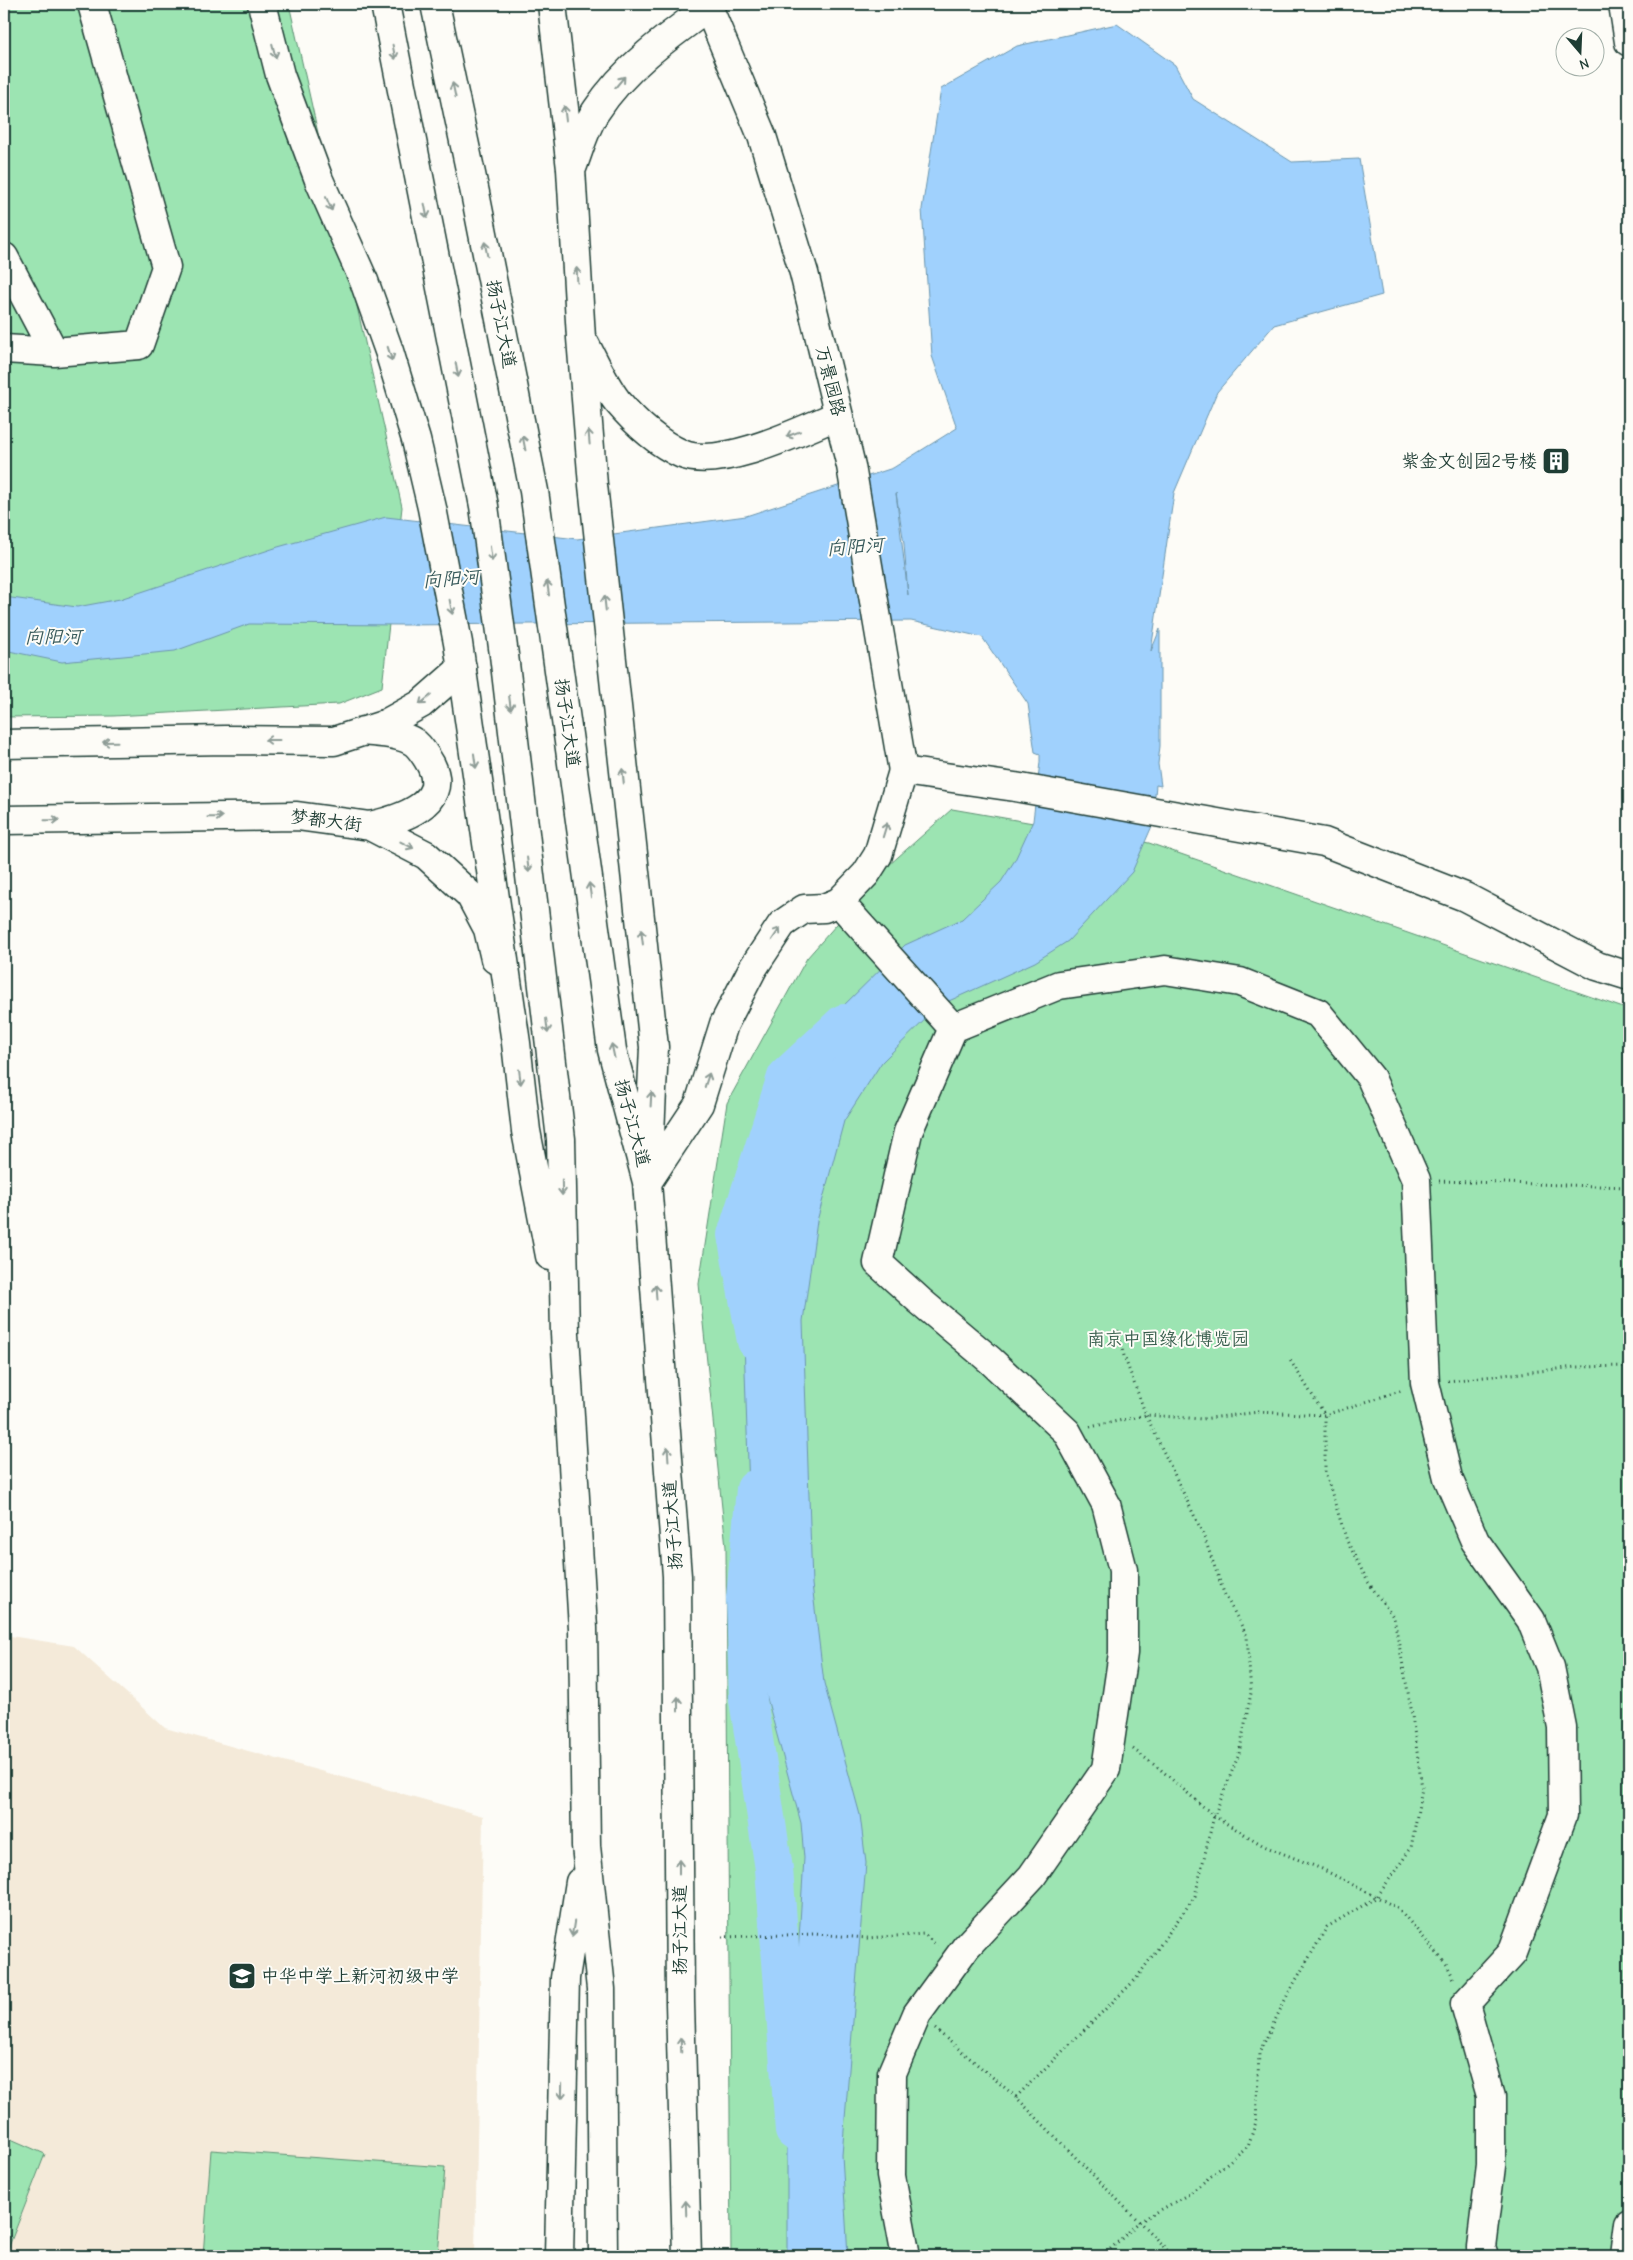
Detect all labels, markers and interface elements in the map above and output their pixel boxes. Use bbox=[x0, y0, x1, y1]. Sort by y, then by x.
north arrow bbox=[1556, 28, 1606, 78]
one-way arrow bbox=[270, 43, 279, 59]
one-way arrow bbox=[390, 43, 399, 59]
text: N bbox=[1577, 54, 1591, 73]
one-way arrow bbox=[615, 76, 626, 89]
one-way arrow bbox=[449, 82, 458, 98]
one-way arrow bbox=[560, 105, 570, 121]
one-way arrow bbox=[325, 196, 335, 211]
one-way arrow bbox=[421, 203, 431, 219]
one-way arrow bbox=[481, 242, 491, 258]
one-way arrow bbox=[573, 267, 582, 283]
street label: 扬子江大道 bbox=[482, 278, 520, 370]
street label: 万景园路 bbox=[811, 344, 849, 418]
one-way arrow bbox=[386, 346, 395, 362]
one-way arrow bbox=[453, 362, 463, 378]
one-way arrow bbox=[584, 429, 594, 445]
one-way arrow bbox=[786, 430, 801, 439]
one-way arrow bbox=[519, 436, 529, 452]
building icon: 紫金文创园2号楼 bbox=[1541, 446, 1571, 476]
place label: 紫金文创园2号楼 bbox=[1402, 451, 1537, 472]
water label: 向阳河 bbox=[826, 534, 887, 560]
one-way arrow bbox=[486, 546, 496, 562]
water label: 向阳河 bbox=[422, 566, 483, 592]
one-way arrow bbox=[543, 580, 553, 596]
one-way arrow bbox=[600, 595, 610, 611]
one-way arrow bbox=[447, 599, 457, 615]
water label: 向阳河 bbox=[24, 626, 84, 648]
street label: 扬子江大道 bbox=[550, 677, 584, 769]
one-way arrow bbox=[419, 695, 432, 706]
one-way arrow bbox=[505, 695, 515, 711]
one-way arrow bbox=[264, 735, 280, 745]
one-way arrow bbox=[102, 737, 118, 747]
one-way arrow bbox=[471, 752, 481, 768]
one-way arrow bbox=[618, 768, 628, 784]
street label: 梦都大街 bbox=[289, 806, 363, 836]
one-way arrow bbox=[206, 812, 223, 822]
one-way arrow bbox=[44, 815, 60, 824]
one-way arrow bbox=[881, 822, 891, 838]
one-way arrow bbox=[400, 840, 415, 850]
one-way arrow bbox=[523, 856, 533, 872]
one-way arrow bbox=[585, 882, 595, 898]
one-way arrow bbox=[771, 928, 781, 942]
one-way arrow bbox=[637, 929, 647, 945]
one-way arrow bbox=[542, 1018, 552, 1034]
one-way arrow bbox=[608, 1043, 617, 1059]
one-way arrow bbox=[515, 1069, 525, 1085]
one-way arrow bbox=[702, 1073, 712, 1089]
street label: 扬子江大道 bbox=[610, 1077, 654, 1169]
one-way arrow bbox=[647, 1091, 656, 1107]
one-way arrow bbox=[557, 1180, 566, 1196]
one-way arrow bbox=[651, 1285, 660, 1301]
park label: 南京中国绿化博览园 bbox=[1087, 1329, 1249, 1350]
one-way arrow bbox=[663, 1447, 672, 1463]
street label: 扬子江大道 bbox=[659, 1479, 687, 1571]
one-way arrow bbox=[673, 1696, 683, 1712]
one-way arrow bbox=[674, 1859, 684, 1875]
street label: 扬子江大道 bbox=[670, 1885, 691, 1975]
one-way arrow bbox=[567, 1921, 577, 1937]
school or university icon: 中华中学上新河初级中学 bbox=[227, 1961, 257, 1991]
place label: 中华中学上新河初级中学 bbox=[261, 1966, 459, 1987]
one-way arrow bbox=[677, 2037, 686, 2053]
one-way arrow bbox=[557, 2082, 567, 2099]
one-way arrow bbox=[681, 2200, 690, 2216]

